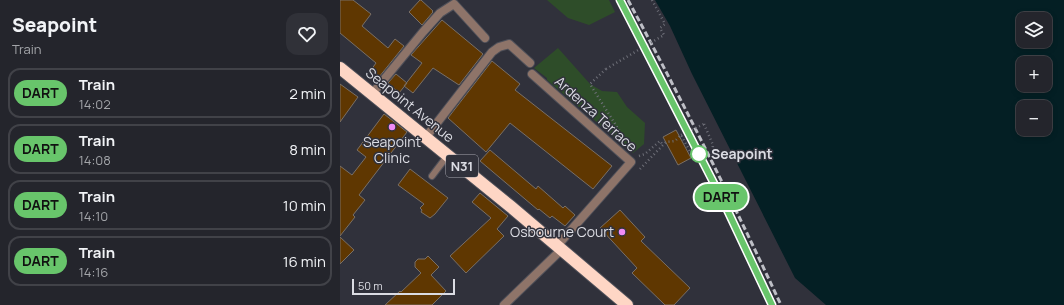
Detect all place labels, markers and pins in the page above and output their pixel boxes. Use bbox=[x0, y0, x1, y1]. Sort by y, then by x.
marker: Seapoint Clinic bbox=[387, 122, 397, 132]
place label: Seapoint Clinic bbox=[363, 132, 421, 167]
place label: Seapoint bbox=[711, 144, 773, 163]
marker: Seapoint bbox=[690, 145, 708, 163]
place label: Osbourne Court bbox=[510, 222, 614, 241]
marker: Osbourne Court bbox=[617, 227, 627, 237]

